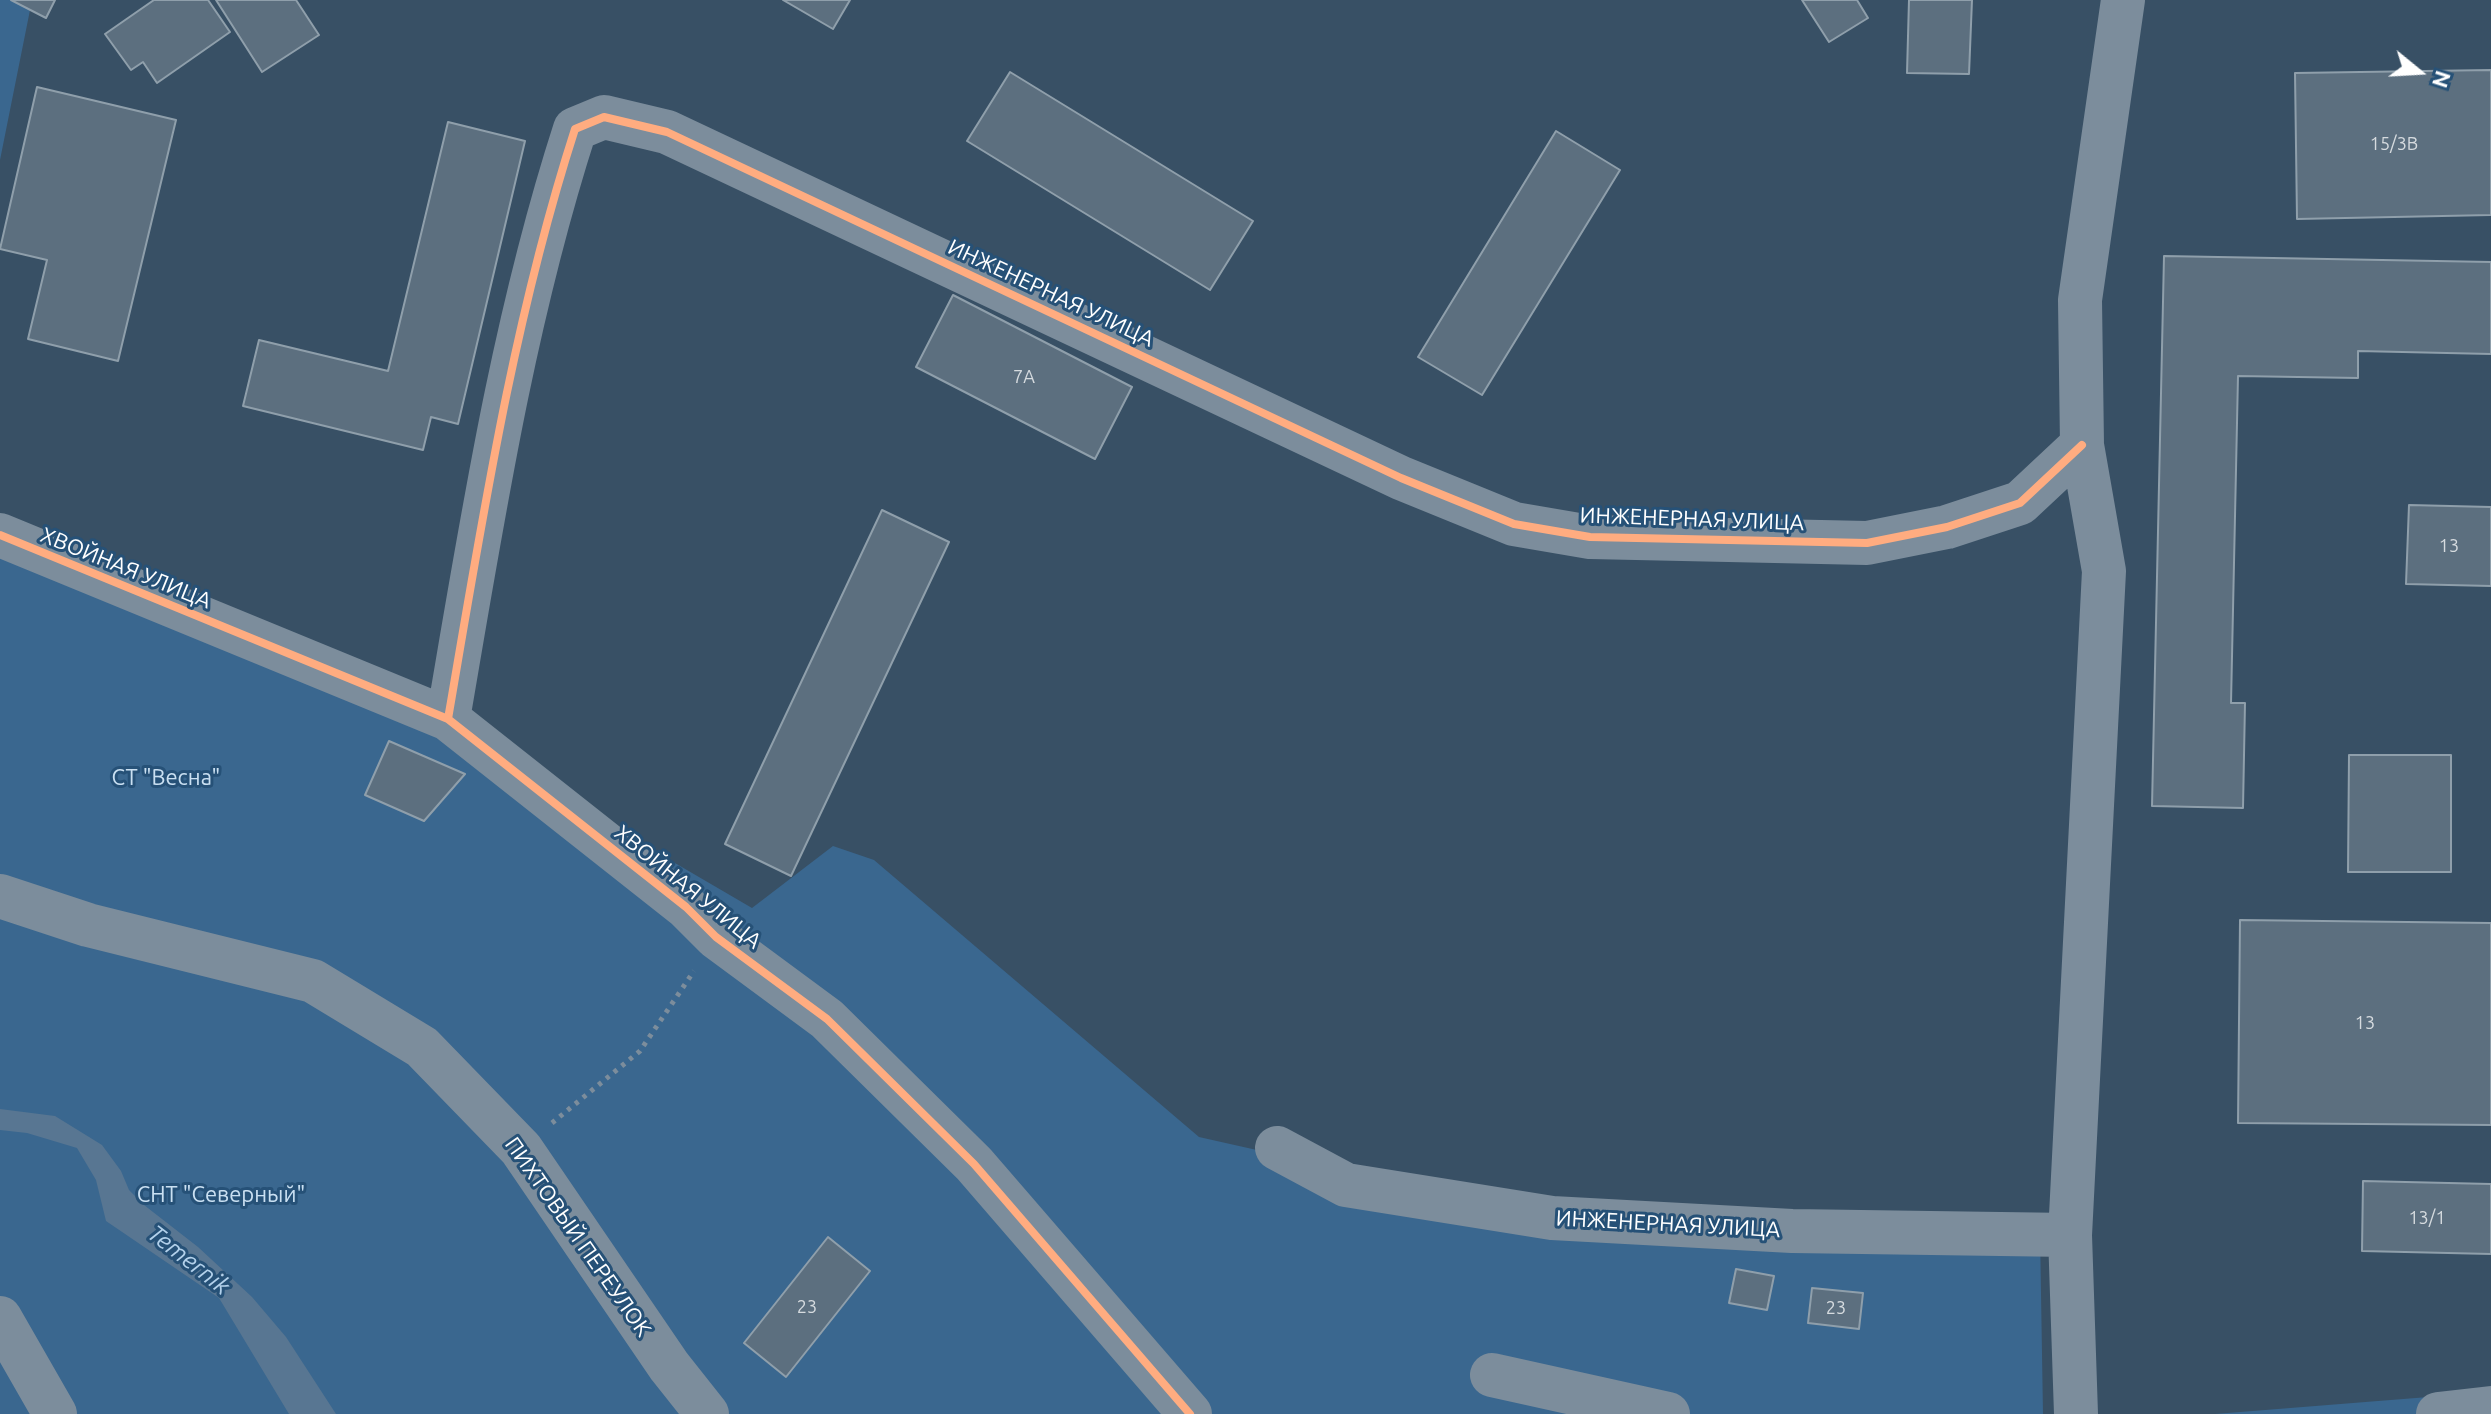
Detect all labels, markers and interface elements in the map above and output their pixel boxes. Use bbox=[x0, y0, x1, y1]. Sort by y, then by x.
north arrow bbox=[2379, 32, 2459, 112]
text: N bbox=[2428, 68, 2457, 91]
house number: 15/3В bbox=[2370, 133, 2418, 155]
street label: ИНЖЕНЕРНАЯ УЛИЦА bbox=[944, 234, 1158, 352]
house number: 7А bbox=[1013, 366, 1035, 388]
street label: ИНЖЕНЕРНАЯ УЛИЦА bbox=[1579, 502, 1805, 536]
street label: ХВОЙНАЯ УЛИЦА bbox=[37, 522, 215, 614]
house number: 13 bbox=[2439, 535, 2459, 557]
park label: СТ "Весна" bbox=[112, 765, 220, 791]
street label: ХВОЙНАЯ УЛИЦА bbox=[609, 820, 767, 954]
house number: 13 bbox=[2355, 1012, 2375, 1034]
street label: ПИХТОВЫЙ ПЕРЕУЛОК bbox=[499, 1132, 657, 1342]
park label: СНТ "Северный" bbox=[137, 1182, 305, 1208]
street label: ИНЖЕНЕРНАЯ УЛИЦА bbox=[1555, 1205, 1781, 1243]
house number: 13/1 bbox=[2408, 1207, 2446, 1229]
water label: Temernik bbox=[142, 1219, 236, 1301]
house number: 23 bbox=[797, 1296, 817, 1318]
house number: 23 bbox=[1826, 1297, 1846, 1319]

